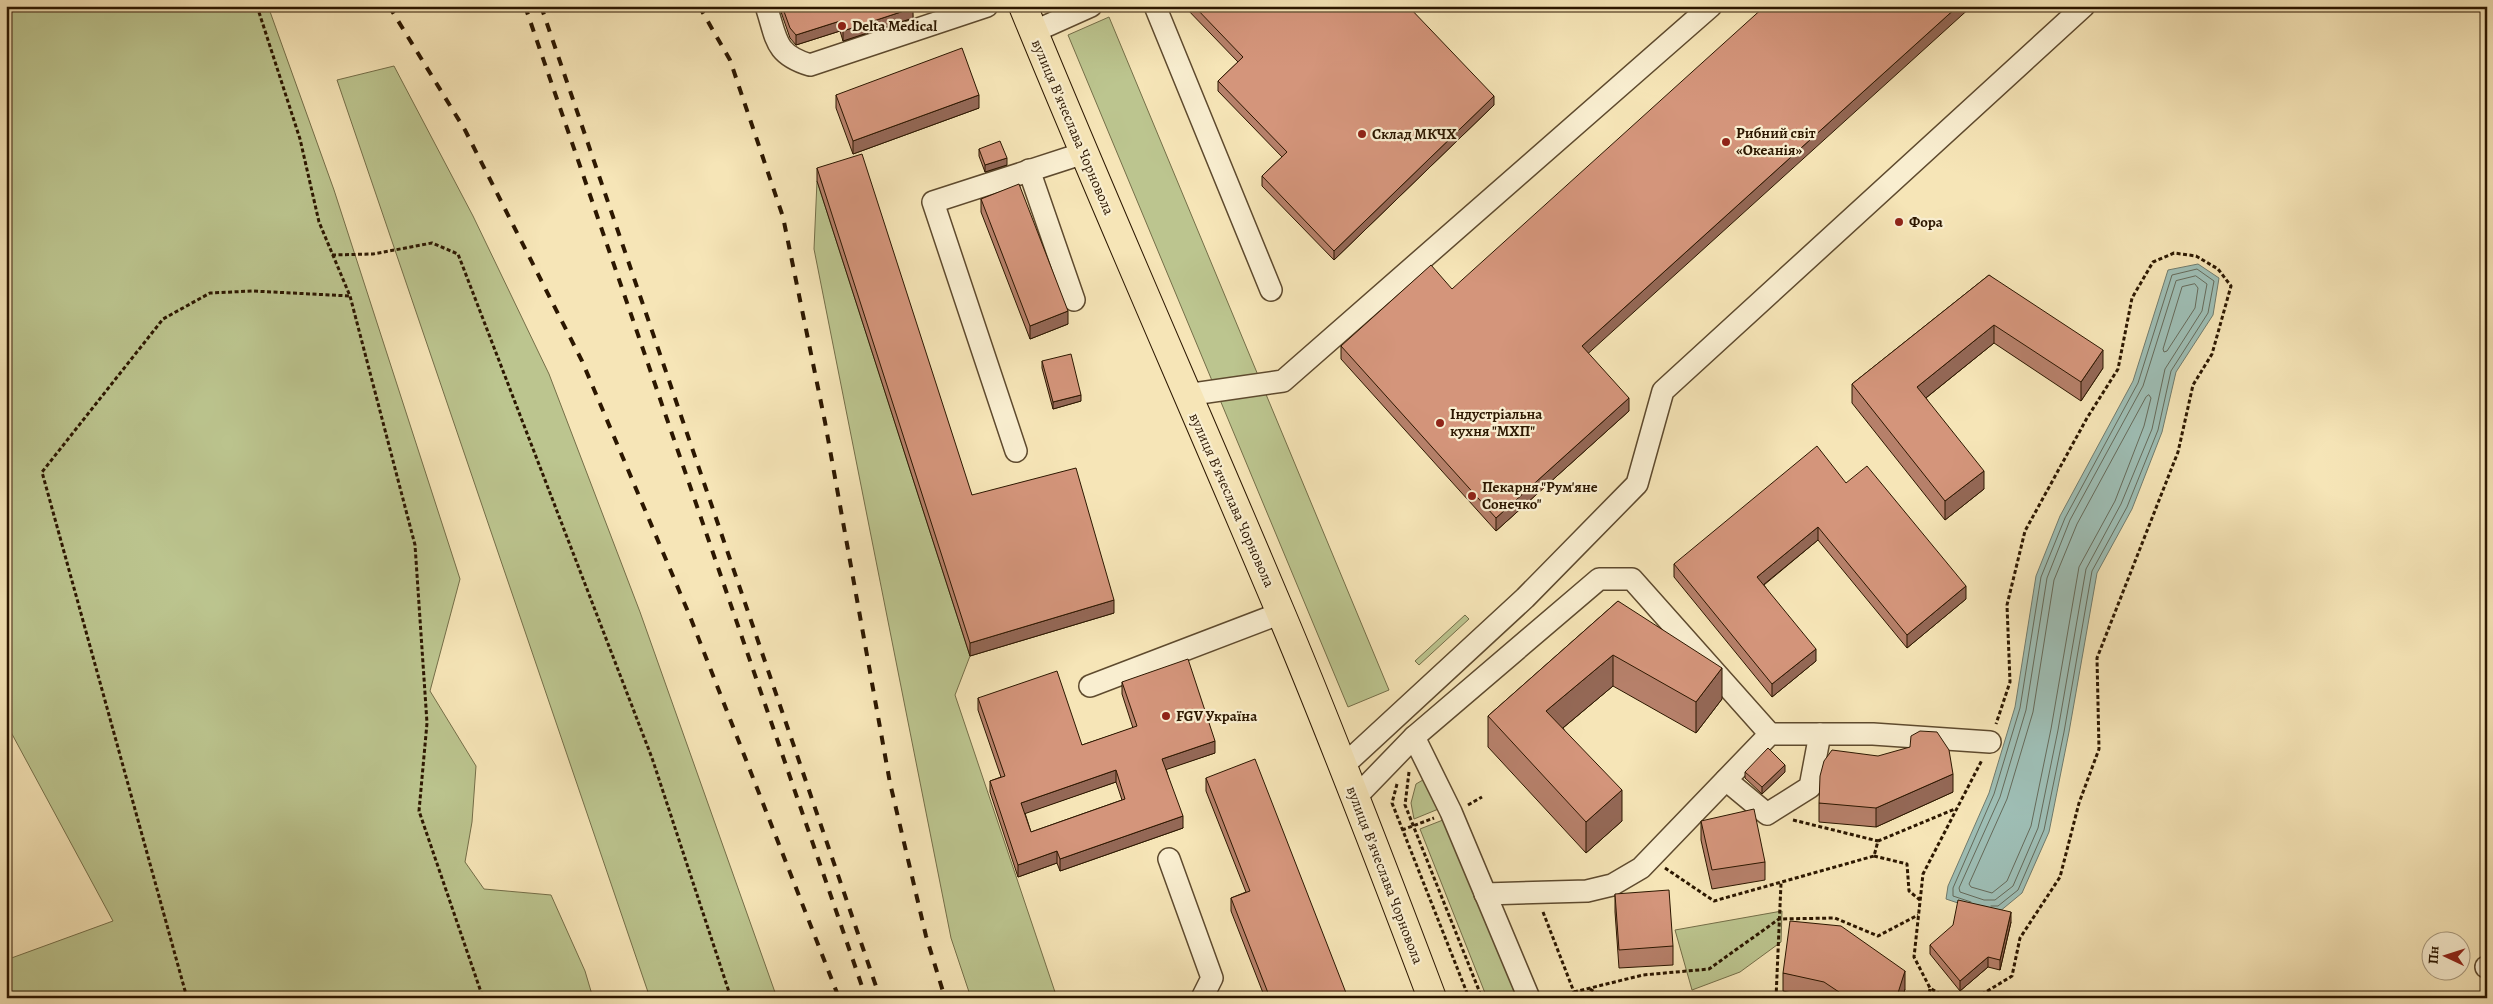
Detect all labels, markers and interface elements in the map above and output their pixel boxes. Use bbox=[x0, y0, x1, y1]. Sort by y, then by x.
place label: Delta Medical bbox=[852, 16, 937, 36]
marker: Delta Medical bbox=[836, 20, 848, 32]
street label: вулиця Вʼячеслава Чорновола bbox=[1027, 36, 1119, 218]
place label: Рибний світ «Океанія» bbox=[1736, 123, 1816, 160]
place label: Склад МКЧХ bbox=[1372, 124, 1457, 144]
marker: Склад МКЧХ bbox=[1356, 128, 1368, 140]
marker: Рибний світ «Океанія» bbox=[1720, 136, 1732, 148]
place label: Фора bbox=[1909, 212, 1944, 232]
marker: Фора bbox=[1893, 216, 1905, 228]
place label: Індустріальна кухня "МХП" bbox=[1450, 404, 1543, 441]
street label: вулиця Вʼячеслава Чорновола bbox=[1184, 410, 1280, 590]
marker: Індустріальна кухня "МХП" bbox=[1434, 417, 1446, 429]
place label: Пекарня "Рум'яне Сонечко" bbox=[1482, 477, 1598, 514]
marker: Пекарня "Рум'яне Сонечко" bbox=[1466, 490, 1478, 502]
place label: FGV Україна bbox=[1176, 706, 1258, 726]
marker: FGV Україна bbox=[1160, 710, 1172, 722]
street label: вулиця Вʼячеслава Чорновола bbox=[1342, 783, 1428, 967]
north arrow bbox=[2420, 932, 2470, 982]
text: Пн bbox=[2423, 945, 2444, 965]

